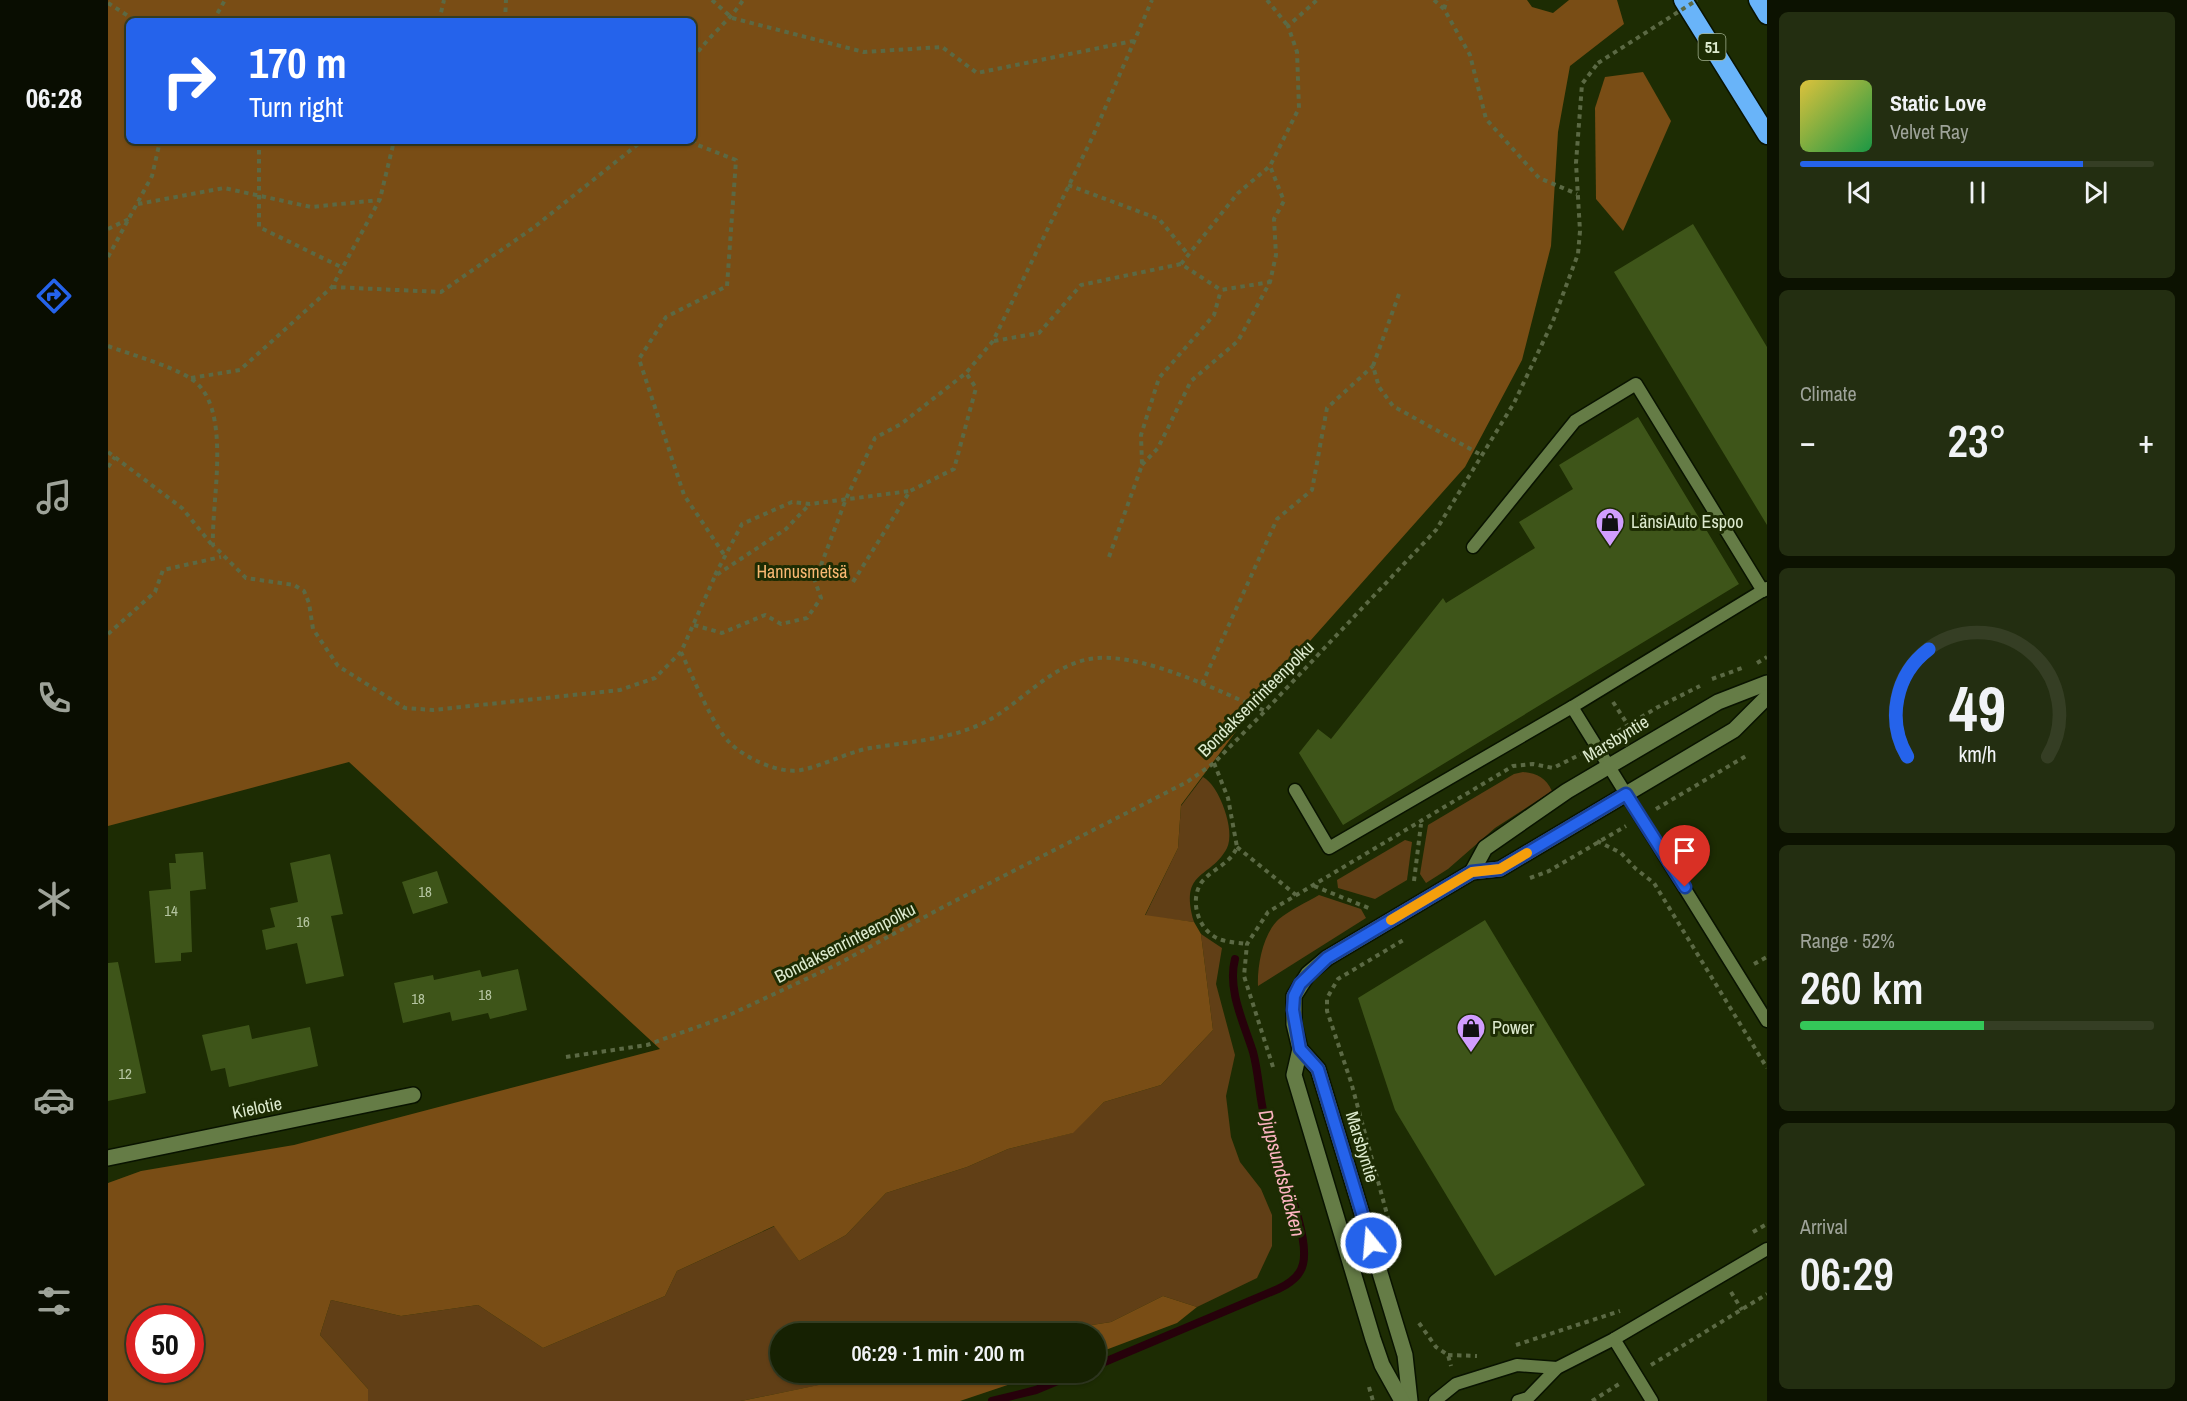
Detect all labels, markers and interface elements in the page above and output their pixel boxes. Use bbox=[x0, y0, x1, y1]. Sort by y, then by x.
road number: 51 bbox=[1698, 34, 1726, 60]
text: 170 m bbox=[249, 35, 347, 91]
icon: right bbox=[150, 42, 228, 120]
text: 06:28 bbox=[26, 80, 82, 116]
text: Static Love bbox=[1890, 88, 1986, 118]
text: Turn right bbox=[249, 89, 343, 125]
text: Velvet Ray bbox=[1890, 118, 1968, 145]
icon: previous bbox=[1843, 176, 1876, 209]
icon: pause bbox=[1961, 176, 1994, 209]
icon: next bbox=[2079, 176, 2112, 209]
icon: directions bbox=[33, 275, 75, 317]
text: Climate bbox=[1800, 380, 1857, 407]
text: 23° bbox=[1947, 410, 2007, 471]
text: − bbox=[1800, 419, 1816, 463]
text: + bbox=[2138, 419, 2154, 463]
icon: music bbox=[33, 476, 75, 518]
shop icon: LänsiAuto Espoo bbox=[1594, 506, 1626, 548]
place label: LänsiAuto Espoo bbox=[1631, 509, 1743, 534]
park label: Hannusmetsä bbox=[756, 559, 848, 584]
street label: Bondaksenrinteenpolku bbox=[1192, 635, 1319, 762]
text: 49 bbox=[1949, 667, 2005, 751]
icon: phone bbox=[33, 677, 75, 719]
street label: Marsbyntie bbox=[1578, 709, 1653, 768]
text: km/h bbox=[1958, 741, 1996, 770]
pin bbox=[1659, 825, 1710, 887]
icon: arrive bbox=[1668, 834, 1701, 867]
icon: climate bbox=[33, 878, 75, 920]
house number: 18 bbox=[418, 881, 432, 902]
street label: Bondaksenrinteenpolku bbox=[770, 896, 920, 989]
house number: 14 bbox=[164, 900, 178, 921]
house number: 16 bbox=[296, 911, 310, 932]
text: Range · 52% bbox=[1800, 927, 1895, 954]
text: 260 km bbox=[1800, 957, 1924, 1018]
house number: 18 bbox=[478, 984, 492, 1005]
house number: 18 bbox=[411, 988, 425, 1009]
shop icon: Power bbox=[1455, 1012, 1487, 1054]
place label: Power bbox=[1492, 1015, 1534, 1040]
house number: 12 bbox=[118, 1063, 132, 1084]
icon: car bbox=[33, 1079, 75, 1121]
street label: Kielotie bbox=[230, 1090, 284, 1125]
water label: Djupsundsbäcken bbox=[1253, 1106, 1312, 1239]
street label: Marsbyntie bbox=[1340, 1108, 1385, 1185]
position arrow bbox=[1339, 1211, 1403, 1275]
text: Arrival bbox=[1800, 1213, 1847, 1240]
text: 06:29 bbox=[1800, 1243, 1894, 1304]
icon: filters bbox=[33, 1280, 75, 1322]
speed limit sign: 50 bbox=[126, 1305, 204, 1383]
text: 06:29 · 1 min · 200 m bbox=[851, 1338, 1025, 1368]

